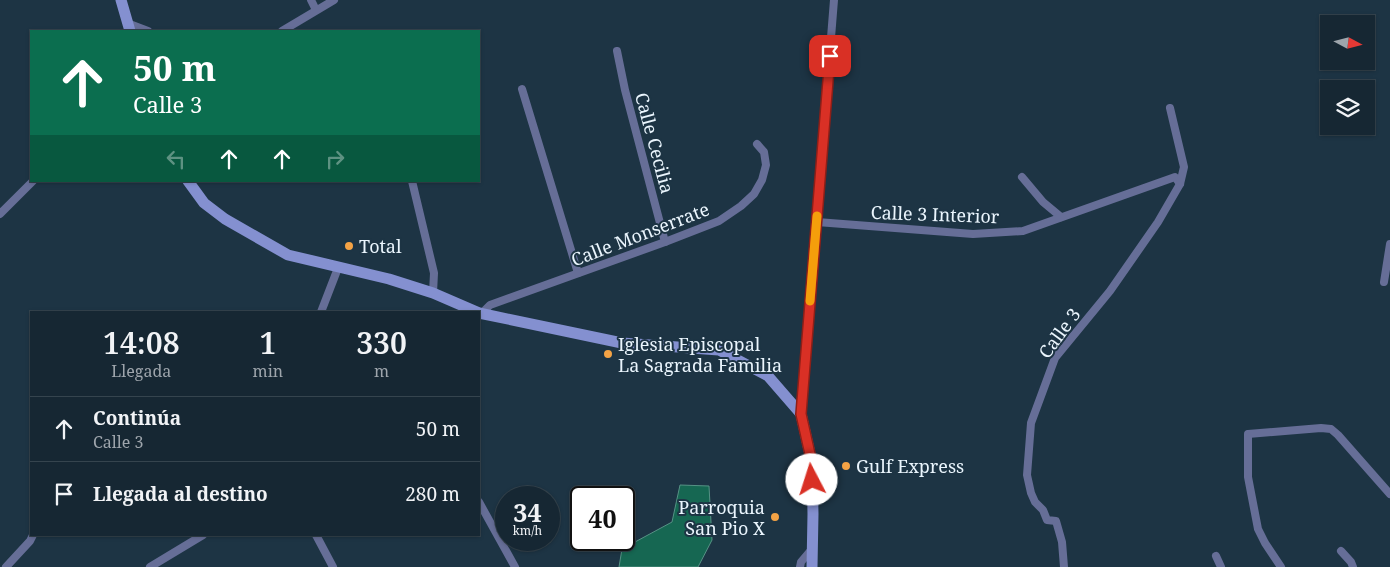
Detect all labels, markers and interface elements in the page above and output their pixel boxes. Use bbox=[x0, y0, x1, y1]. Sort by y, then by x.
north arrow bbox=[1320, 15, 1375, 70]
map controls bbox=[1320, 15, 1375, 135]
pin bbox=[809, 35, 851, 77]
icon: arrive bbox=[816, 42, 844, 70]
text: 50 m bbox=[133, 44, 216, 91]
icon: ahead bbox=[50, 50, 115, 115]
button: layers bbox=[1320, 80, 1375, 135]
text: Calle 3 bbox=[133, 89, 202, 119]
street label: Calle Cecilia bbox=[630, 90, 680, 196]
icon: left bbox=[162, 145, 190, 173]
icon: ahead bbox=[215, 145, 243, 173]
icon: ahead bbox=[268, 145, 296, 173]
icon: right bbox=[321, 145, 349, 173]
street label: Calle Monserrate bbox=[568, 197, 712, 271]
street label: Calle 3 Interior bbox=[870, 200, 1000, 228]
place label: Total bbox=[359, 234, 402, 258]
marker: Total bbox=[343, 240, 355, 252]
street label: Calle 3 bbox=[1033, 303, 1085, 363]
text: 14:08 bbox=[103, 322, 180, 363]
text: 1 bbox=[259, 322, 276, 363]
text: 330 bbox=[356, 322, 407, 363]
place label: Iglesia Episcopal La Sagrada Familia bbox=[618, 332, 782, 377]
marker: Iglesia Episcopal La Sagrada Familia bbox=[602, 348, 614, 360]
text: Llegada bbox=[111, 360, 171, 382]
text: min bbox=[253, 360, 283, 382]
text: m bbox=[374, 360, 389, 382]
text: Continúa bbox=[93, 405, 181, 431]
icon: ahead bbox=[50, 415, 78, 443]
text: 50 m bbox=[416, 416, 460, 442]
text: Calle 3 bbox=[93, 431, 143, 453]
position arrow bbox=[785, 453, 837, 505]
place label: Gulf Express bbox=[856, 454, 964, 478]
marker: Gulf Express bbox=[840, 460, 852, 472]
icon: arrive bbox=[50, 480, 78, 508]
text: Llegada al destino bbox=[93, 481, 268, 507]
text: 280 m bbox=[405, 481, 460, 507]
speed limit sign: 40 bbox=[570, 486, 635, 551]
text: 34 bbox=[513, 495, 542, 529]
place label: Parroquia San Pio X bbox=[678, 495, 765, 540]
marker: Parroquia San Pio X bbox=[769, 511, 781, 523]
text: km/h bbox=[513, 522, 542, 539]

